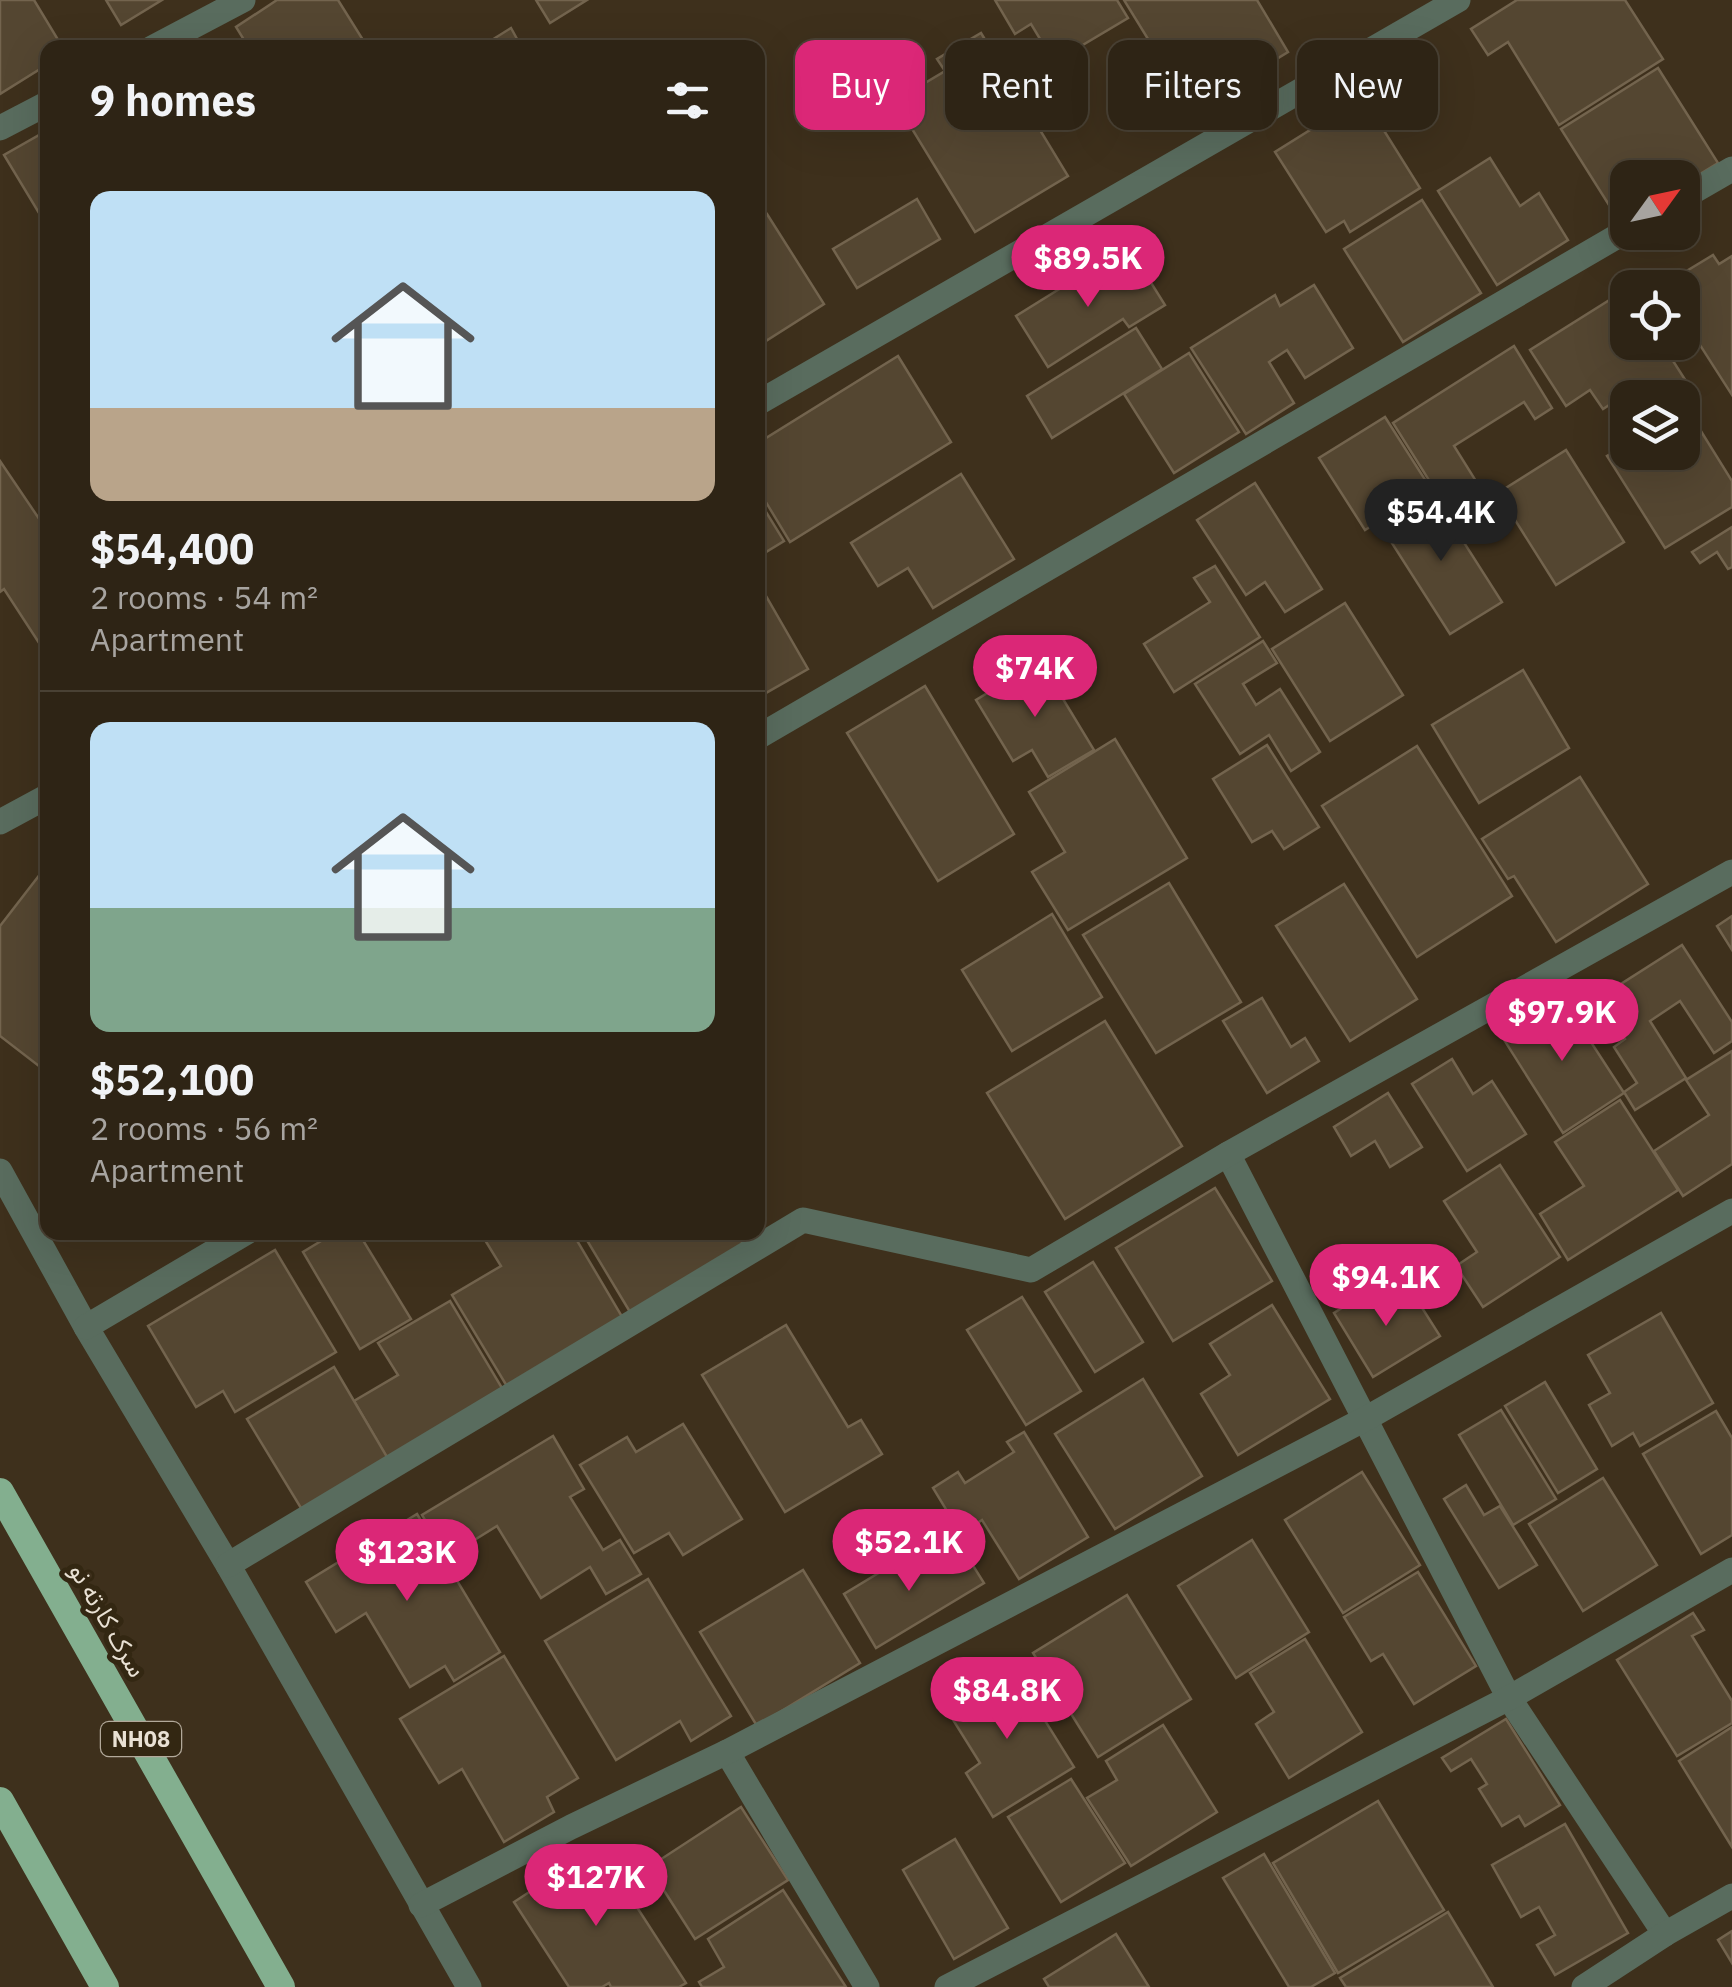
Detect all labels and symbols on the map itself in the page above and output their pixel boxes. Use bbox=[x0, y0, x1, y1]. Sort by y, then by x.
north arrow bbox=[1610, 160, 1700, 250]
pin: $89.5K bbox=[1007, 225, 1169, 310]
pin: $54.4K bbox=[1360, 479, 1522, 564]
pin: $74K bbox=[976, 635, 1094, 720]
pin: $97.9K bbox=[1481, 979, 1643, 1064]
pin: $94.1K bbox=[1305, 1244, 1467, 1329]
pin: $52.1K bbox=[828, 1509, 990, 1594]
pin: $123K bbox=[337, 1519, 477, 1604]
street label: سرک کارته نو bbox=[63, 1557, 154, 1683]
pin: $84.8K bbox=[926, 1657, 1088, 1742]
road number: NH08 bbox=[101, 1722, 181, 1756]
pin: $127K bbox=[526, 1844, 666, 1929]

